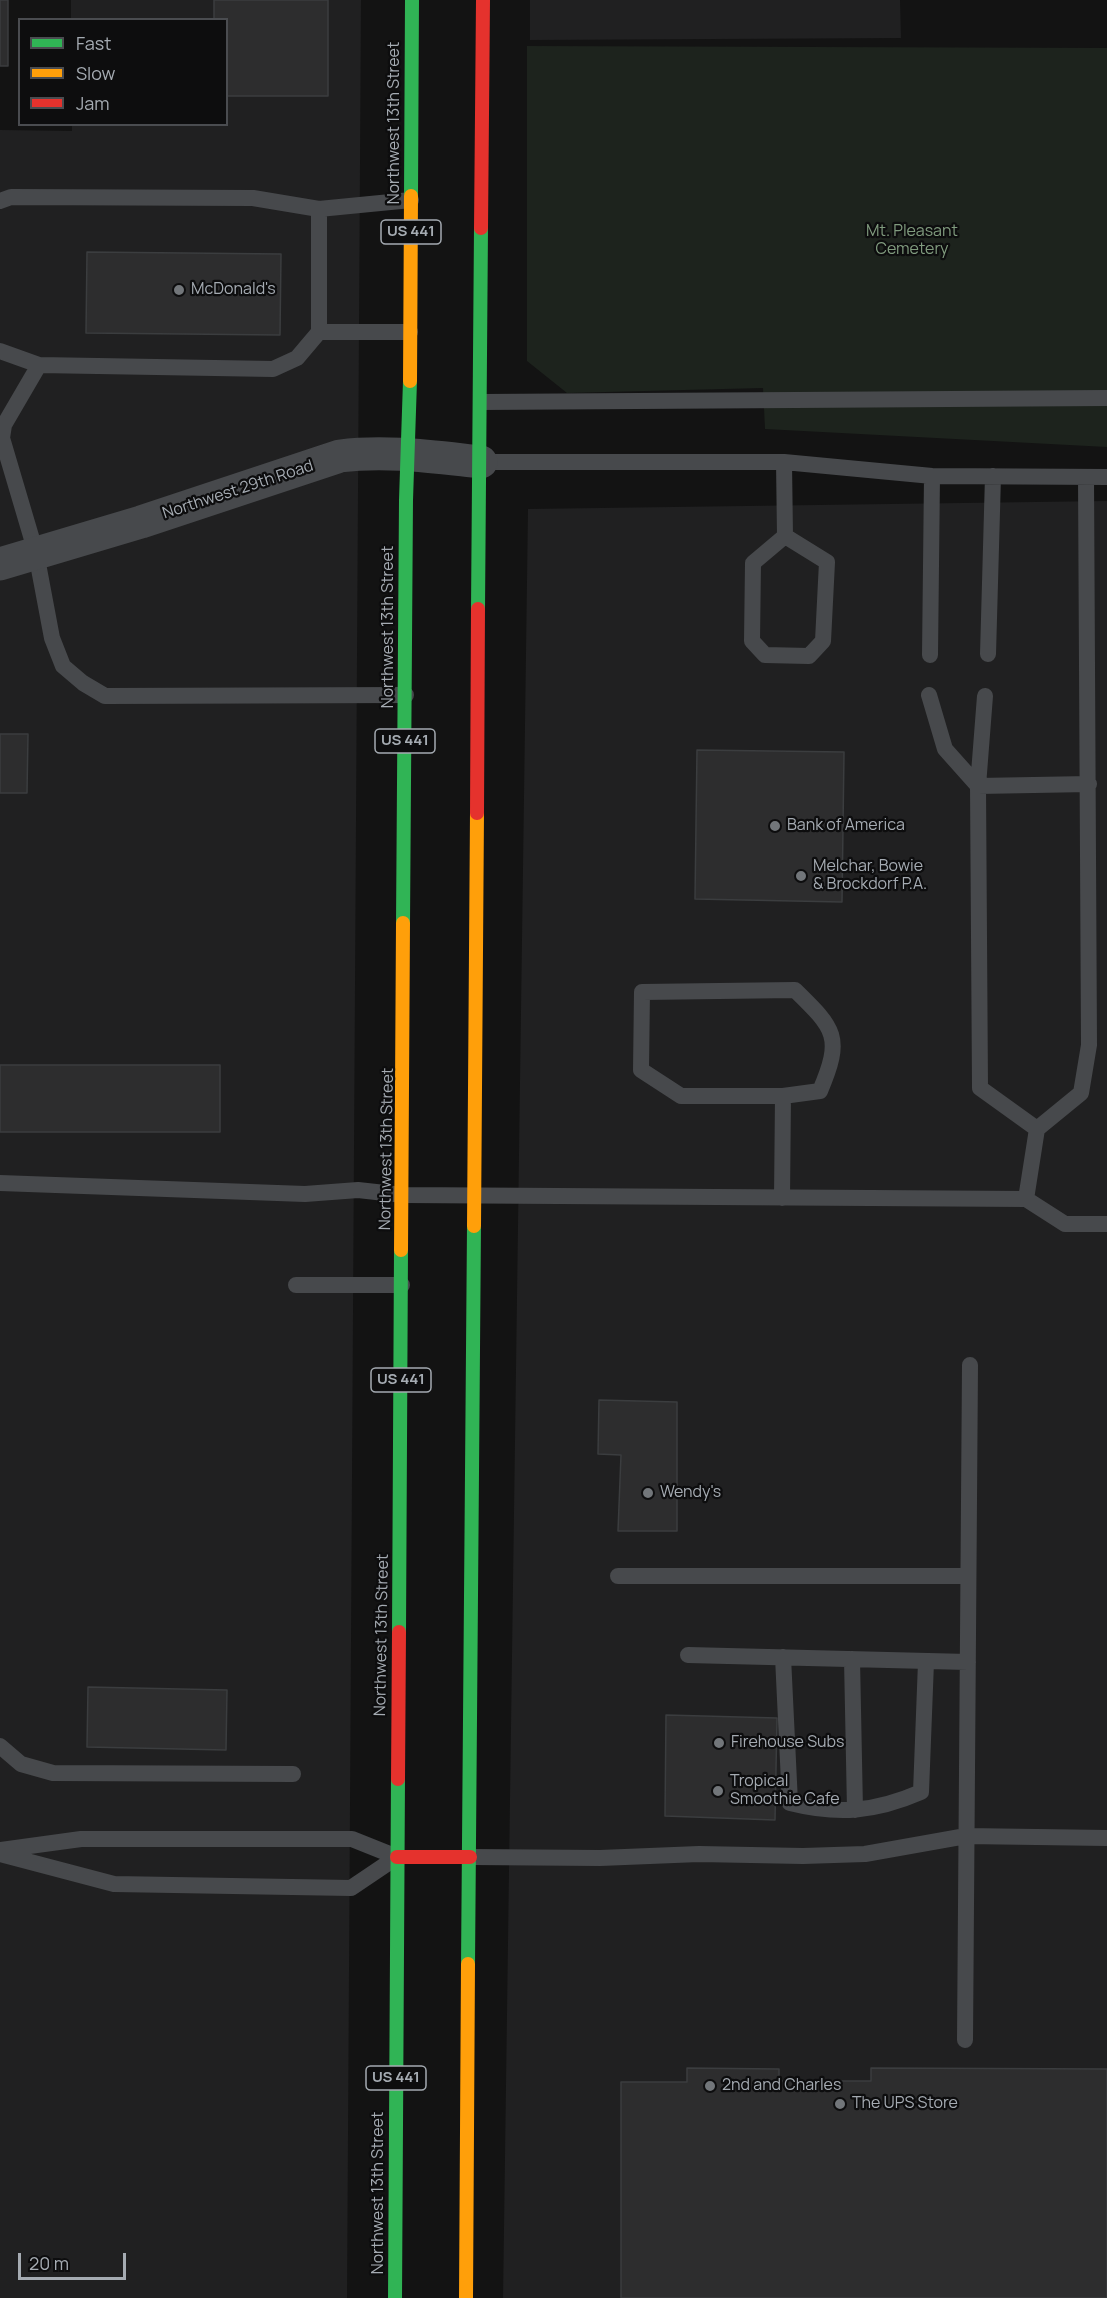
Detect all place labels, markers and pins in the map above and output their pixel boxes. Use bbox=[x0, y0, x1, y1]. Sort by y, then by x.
place label: McDonald's bbox=[191, 280, 276, 300]
marker: McDonald's bbox=[172, 283, 186, 297]
place label: Bank of America bbox=[787, 816, 905, 836]
marker: Bank of America bbox=[768, 819, 782, 833]
place label: Melchar, Bowie & Brockdorf P.A. bbox=[813, 857, 927, 895]
marker: Melchar, Bowie & Brockdorf P.A. bbox=[794, 869, 808, 883]
place label: Wendy's bbox=[660, 1483, 721, 1503]
marker: Wendy's bbox=[641, 1486, 655, 1500]
place label: Firehouse Subs bbox=[731, 1733, 844, 1753]
marker: Firehouse Subs bbox=[712, 1736, 726, 1750]
place label: Tropical Smoothie Cafe bbox=[730, 1772, 840, 1810]
marker: Tropical Smoothie Cafe bbox=[711, 1784, 725, 1798]
place label: 2nd and Charles bbox=[722, 2076, 841, 2096]
marker: 2nd and Charles bbox=[703, 2079, 717, 2093]
place label: The UPS Store bbox=[852, 2094, 958, 2114]
marker: The UPS Store bbox=[833, 2097, 847, 2111]

